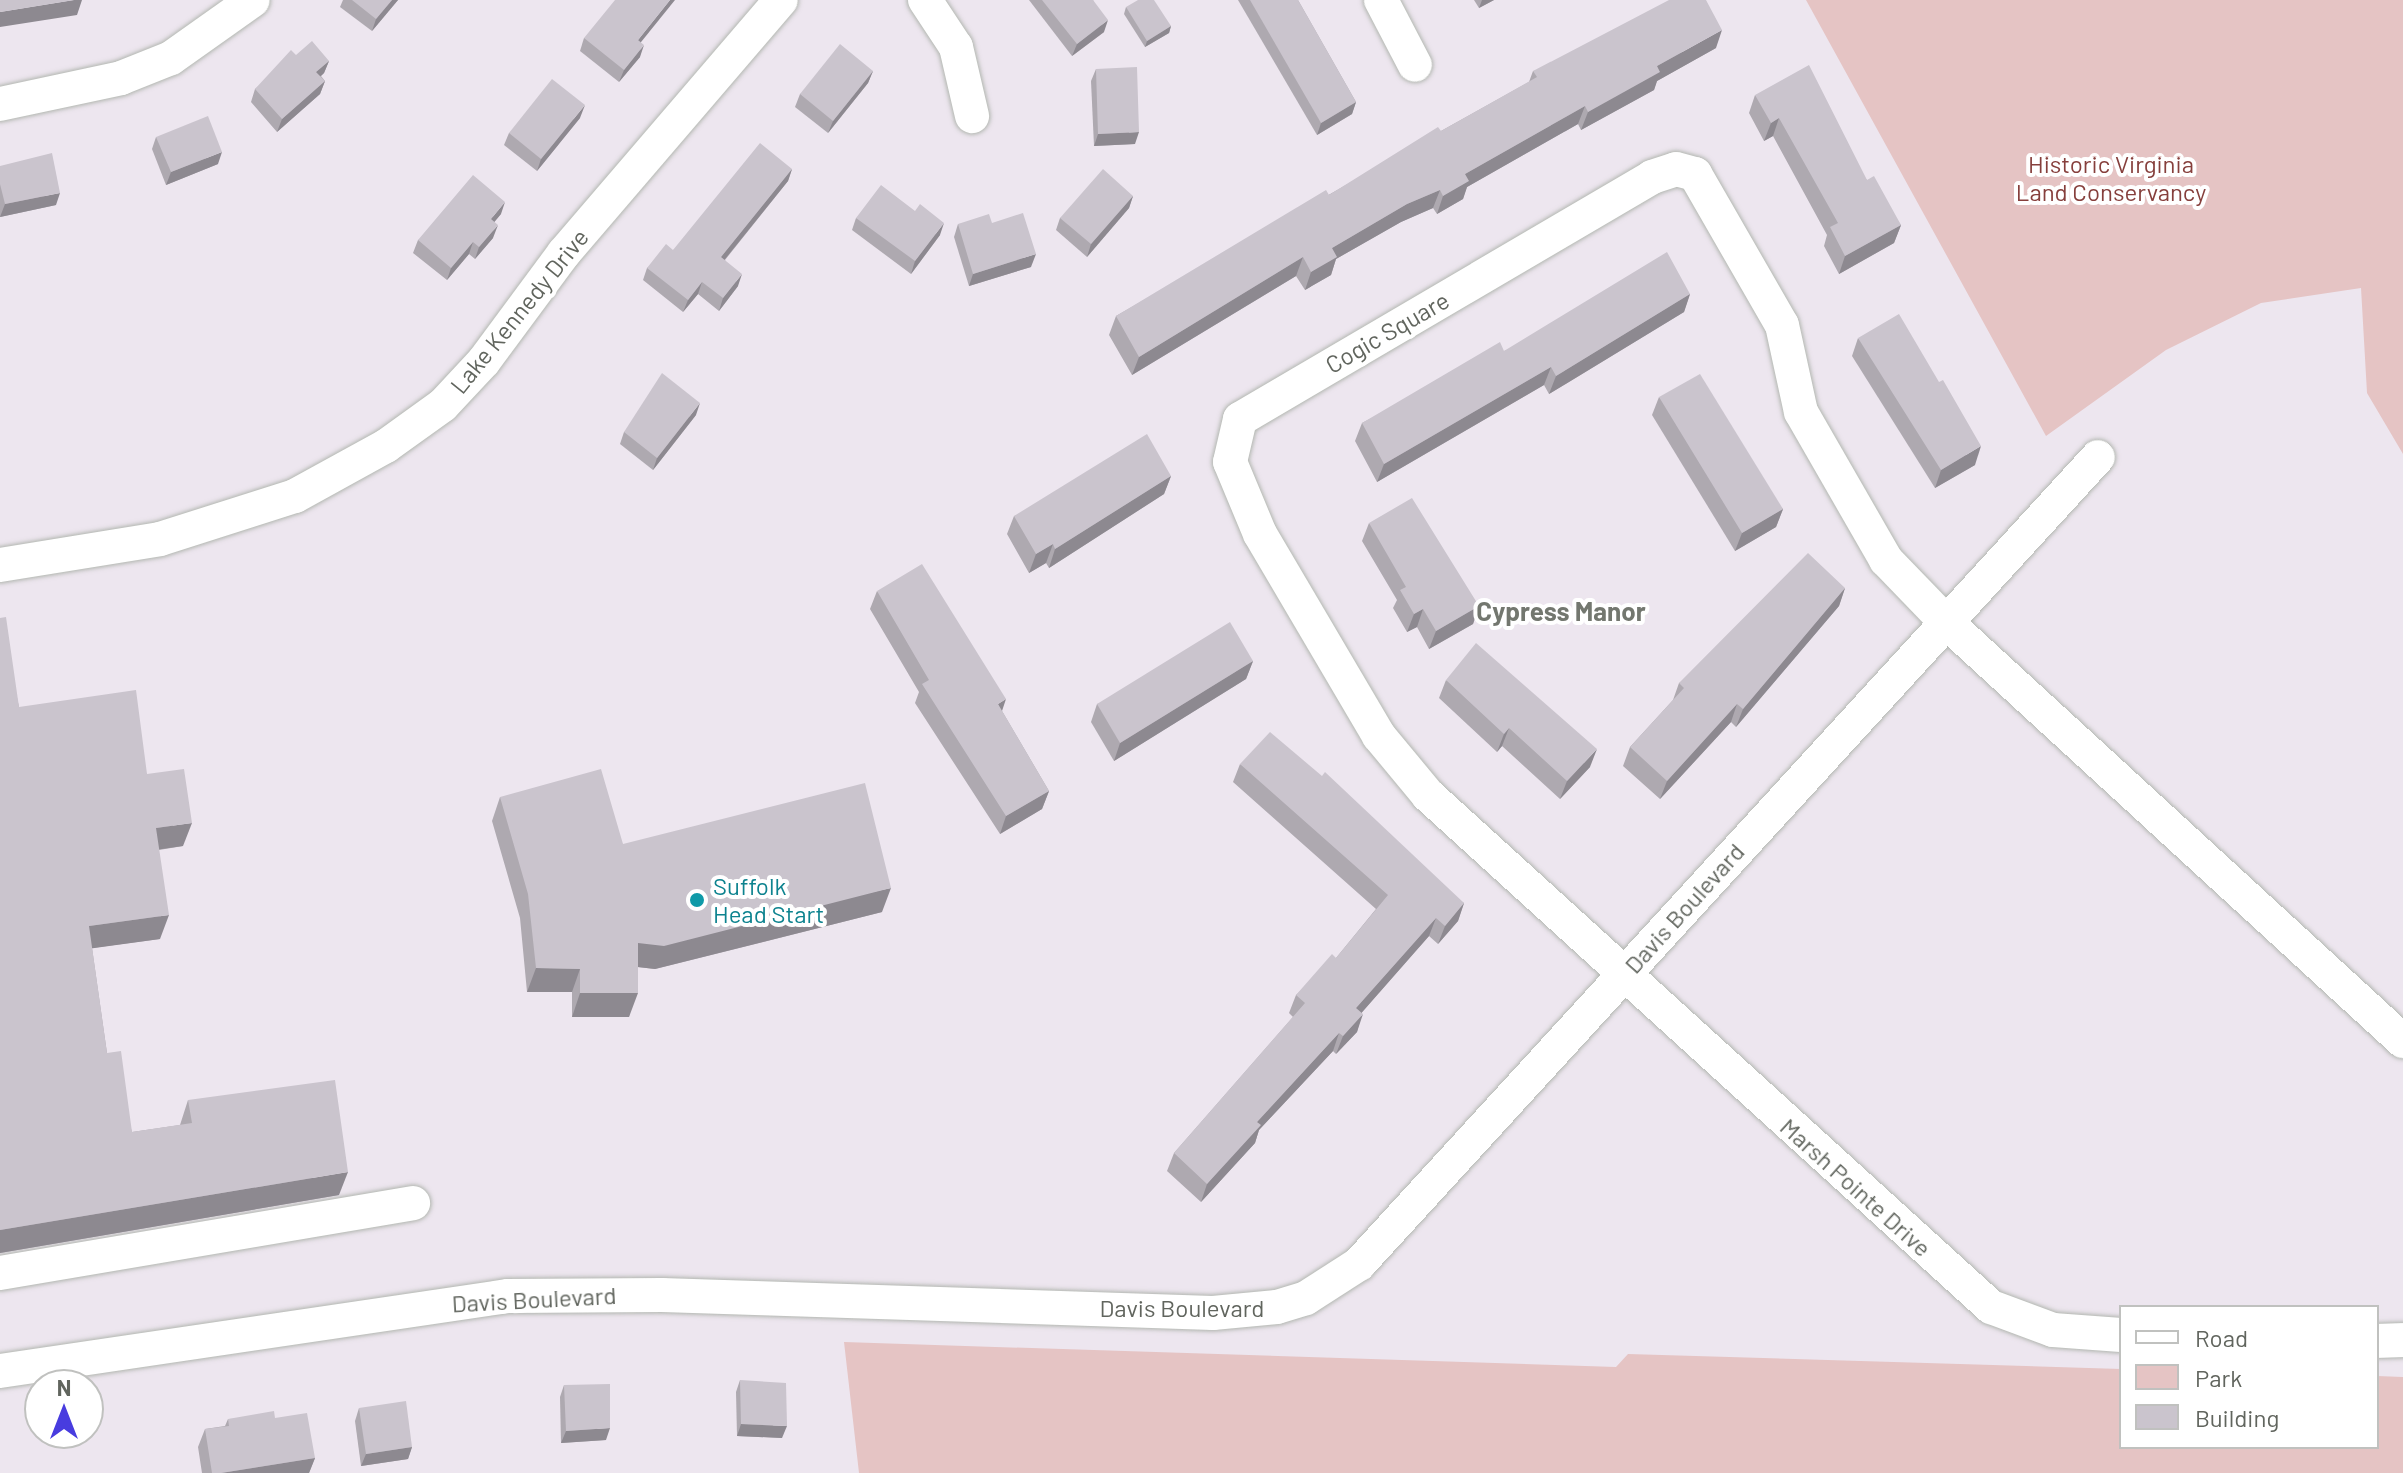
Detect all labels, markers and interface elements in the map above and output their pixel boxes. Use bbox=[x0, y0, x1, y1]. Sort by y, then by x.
park label: Historic Virginia Land Conservancy bbox=[2016, 150, 2206, 206]
street label: Lake Kennedy Drive bbox=[444, 223, 594, 399]
street label: Cogic Square bbox=[1320, 285, 1454, 379]
district label: Cypress Manor bbox=[1476, 595, 1646, 627]
street label: Davis Boulevard bbox=[1618, 837, 1750, 979]
place label: Suffolk Head Start bbox=[713, 872, 824, 928]
marker: Suffolk Head Start bbox=[688, 891, 706, 909]
street label: Marsh Pointe Drive bbox=[1775, 1112, 1937, 1262]
street label: Davis Boulevard bbox=[451, 1280, 617, 1318]
street label: Davis Boulevard bbox=[1100, 1294, 1264, 1322]
legend bbox=[2119, 1305, 2379, 1449]
text: Road bbox=[2195, 1323, 2248, 1352]
text: Park bbox=[2195, 1363, 2242, 1392]
north arrow bbox=[24, 1369, 104, 1449]
text: N bbox=[57, 1374, 71, 1400]
text: Building bbox=[2195, 1403, 2279, 1432]

